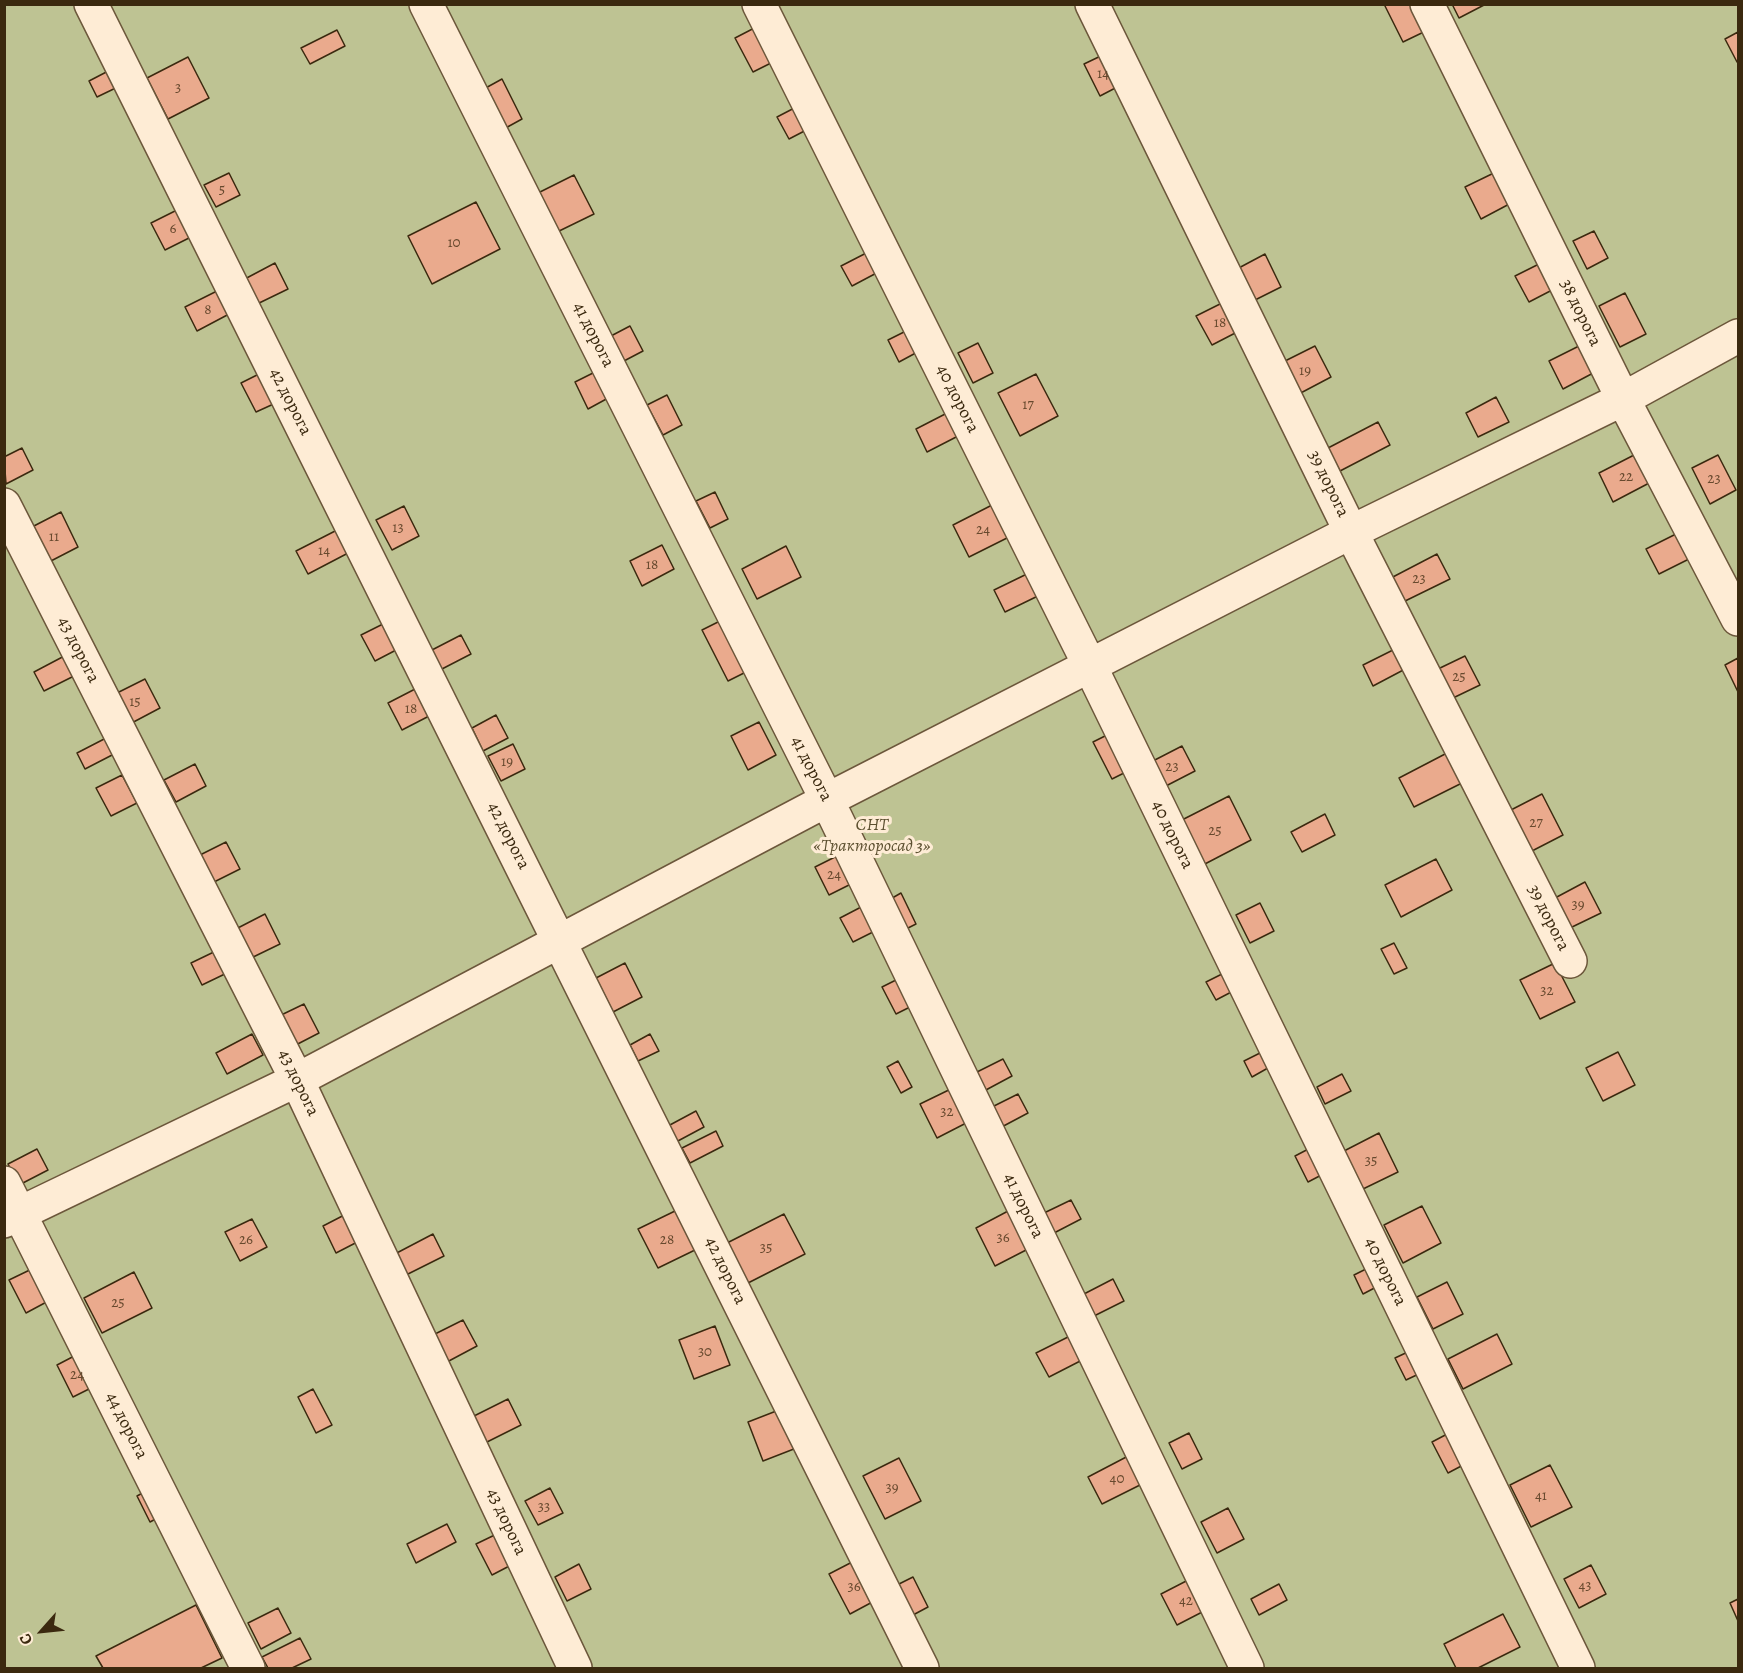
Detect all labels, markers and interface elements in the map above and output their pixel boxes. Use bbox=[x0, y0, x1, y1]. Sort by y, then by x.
house number: 14 bbox=[1097, 65, 1109, 83]
house number: 3 bbox=[175, 79, 181, 97]
house number: 5 bbox=[219, 181, 225, 199]
house number: 6 bbox=[170, 220, 176, 238]
house number: 10 bbox=[447, 234, 461, 252]
street label: 38 дорога bbox=[1554, 276, 1606, 350]
street label: 41 дорога bbox=[567, 299, 619, 371]
house number: 8 bbox=[204, 301, 212, 319]
house number: 18 bbox=[1214, 314, 1226, 332]
street label: 40 дорога bbox=[931, 361, 983, 437]
house number: 19 bbox=[1299, 362, 1311, 380]
street label: 42 дорога bbox=[264, 365, 316, 439]
house number: 17 bbox=[1022, 396, 1034, 414]
street label: 39 дорога bbox=[1303, 447, 1353, 521]
house number: 22 bbox=[1619, 468, 1633, 486]
house number: 23 bbox=[1707, 470, 1721, 488]
house number: 13 bbox=[392, 519, 404, 537]
house number: 24 bbox=[976, 521, 990, 539]
house number: 11 bbox=[49, 528, 59, 546]
house number: 14 bbox=[318, 542, 330, 560]
house number: 18 bbox=[646, 556, 658, 574]
house number: 23 bbox=[1412, 570, 1426, 588]
street label: 43 дорога bbox=[52, 613, 104, 687]
house number: 25 bbox=[1452, 668, 1466, 686]
house number: 15 bbox=[129, 693, 141, 711]
house number: 18 bbox=[405, 700, 417, 718]
street label: 41 дорога bbox=[785, 733, 837, 805]
house number: 19 bbox=[501, 753, 513, 771]
house number: 23 bbox=[1165, 758, 1179, 776]
street label: 40 дорога bbox=[1146, 797, 1198, 873]
street label: 42 дорога bbox=[482, 799, 534, 873]
house number: 27 bbox=[1529, 814, 1543, 832]
park label: СНТ «Тракторосад 3» bbox=[814, 815, 930, 858]
house number: 25 bbox=[1208, 822, 1222, 840]
house number: 24 bbox=[827, 866, 841, 884]
street label: 39 дорога bbox=[1522, 881, 1574, 955]
house number: 39 bbox=[1571, 896, 1585, 914]
house number: 32 bbox=[1540, 982, 1554, 1000]
street label: 43 дорога bbox=[273, 1046, 323, 1120]
house number: 32 bbox=[940, 1103, 954, 1121]
house number: 35 bbox=[1365, 1152, 1377, 1170]
street label: 41 дорога bbox=[998, 1170, 1048, 1242]
house number: 36 bbox=[996, 1229, 1010, 1247]
house number: 26 bbox=[239, 1231, 253, 1249]
house number: 28 bbox=[660, 1231, 674, 1249]
street label: 42 дорога bbox=[699, 1234, 751, 1308]
street label: 40 дорога bbox=[1359, 1234, 1411, 1310]
house number: 35 bbox=[760, 1239, 772, 1257]
house number: 25 bbox=[111, 1294, 125, 1312]
house number: 30 bbox=[698, 1343, 712, 1361]
house number: 24 bbox=[70, 1366, 84, 1384]
street label: 44 дорога bbox=[100, 1389, 152, 1463]
house number: 40 bbox=[1110, 1470, 1124, 1488]
house number: 39 bbox=[885, 1479, 899, 1497]
street label: 43 дорога bbox=[481, 1485, 531, 1559]
house number: 41 bbox=[1535, 1487, 1547, 1505]
house number: 33 bbox=[538, 1498, 550, 1516]
house number: 43 bbox=[1578, 1577, 1592, 1595]
house number: 36 bbox=[847, 1578, 861, 1596]
house number: 42 bbox=[1179, 1592, 1193, 1610]
north arrow bbox=[12, 1601, 72, 1661]
text: С bbox=[14, 1630, 38, 1649]

